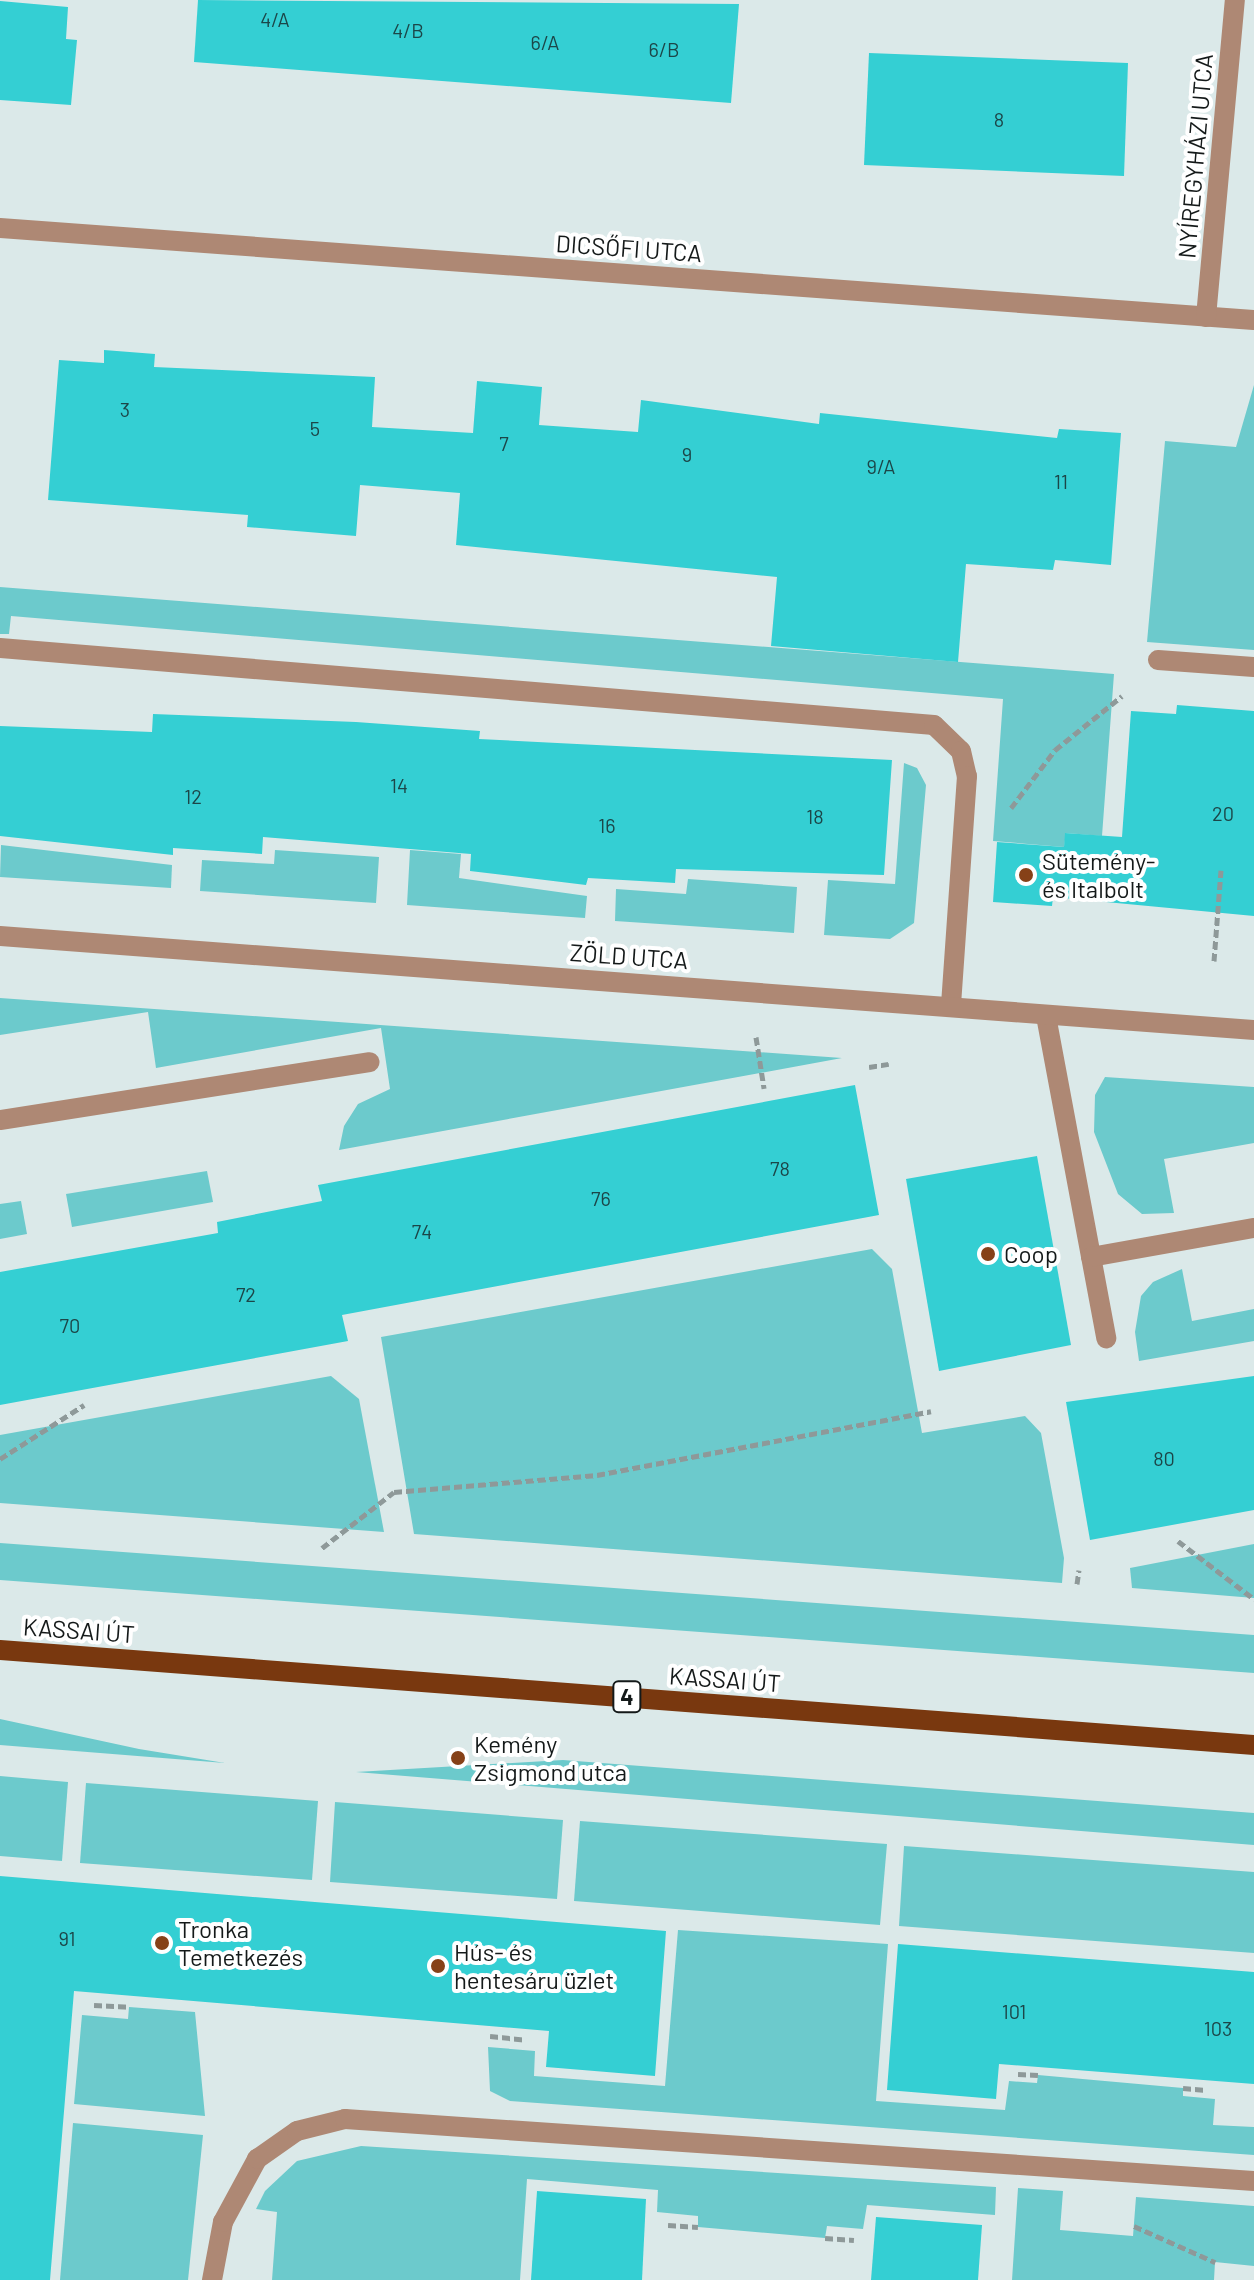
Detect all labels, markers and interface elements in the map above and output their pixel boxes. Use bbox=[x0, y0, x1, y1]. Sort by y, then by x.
house number: 4/A bbox=[260, 7, 290, 31]
house number: 4/B bbox=[392, 18, 424, 42]
house number: 6/A bbox=[531, 30, 559, 54]
house number: 6/B bbox=[649, 37, 679, 61]
street label: NYÍREGYHÁZI UTCA bbox=[1172, 52, 1218, 260]
house number: 8 bbox=[994, 107, 1004, 131]
street label: DICSŐFI UTCA bbox=[555, 229, 703, 267]
house number: 3 bbox=[120, 397, 130, 421]
house number: 5 bbox=[310, 416, 320, 440]
house number: 7 bbox=[499, 431, 509, 455]
house number: 9 bbox=[682, 442, 692, 466]
house number: 9/A bbox=[867, 454, 895, 478]
house number: 11 bbox=[1054, 469, 1068, 493]
house number: 14 bbox=[390, 773, 408, 797]
house number: 12 bbox=[184, 784, 202, 808]
house number: 20 bbox=[1212, 801, 1234, 825]
house number: 18 bbox=[806, 804, 824, 828]
house number: 16 bbox=[598, 813, 616, 837]
place label: Sütemény- és Italbolt bbox=[1042, 847, 1155, 903]
marker: Sütemény- és Italbolt bbox=[1017, 866, 1035, 884]
street label: ZÖLD UTCA bbox=[569, 938, 689, 974]
house number: 78 bbox=[770, 1156, 790, 1180]
house number: 76 bbox=[591, 1186, 611, 1210]
house number: 74 bbox=[412, 1219, 432, 1243]
place label: Coop bbox=[1004, 1240, 1058, 1268]
marker: Coop bbox=[979, 1245, 997, 1263]
house number: 72 bbox=[236, 1282, 256, 1306]
house number: 70 bbox=[60, 1313, 80, 1337]
house number: 80 bbox=[1153, 1446, 1175, 1470]
street label: KASSAI ÚT bbox=[22, 1612, 136, 1648]
street label: KASSAI ÚT bbox=[668, 1661, 782, 1697]
road number: 4 bbox=[611, 1679, 643, 1715]
place label: Kemény Zsigmond utca bbox=[474, 1730, 627, 1786]
marker: Kemény Zsigmond utca bbox=[449, 1749, 467, 1767]
place label: Tronka Temetkezés bbox=[178, 1915, 303, 1971]
house number: 91 bbox=[58, 1926, 76, 1950]
marker: Tronka Temetkezés bbox=[153, 1934, 171, 1952]
place label: Hús- és hentesáru üzlet bbox=[454, 1938, 614, 1994]
marker: Hús- és hentesáru üzlet bbox=[429, 1957, 447, 1975]
house number: 101 bbox=[1002, 1999, 1026, 2023]
house number: 103 bbox=[1204, 2016, 1232, 2040]

